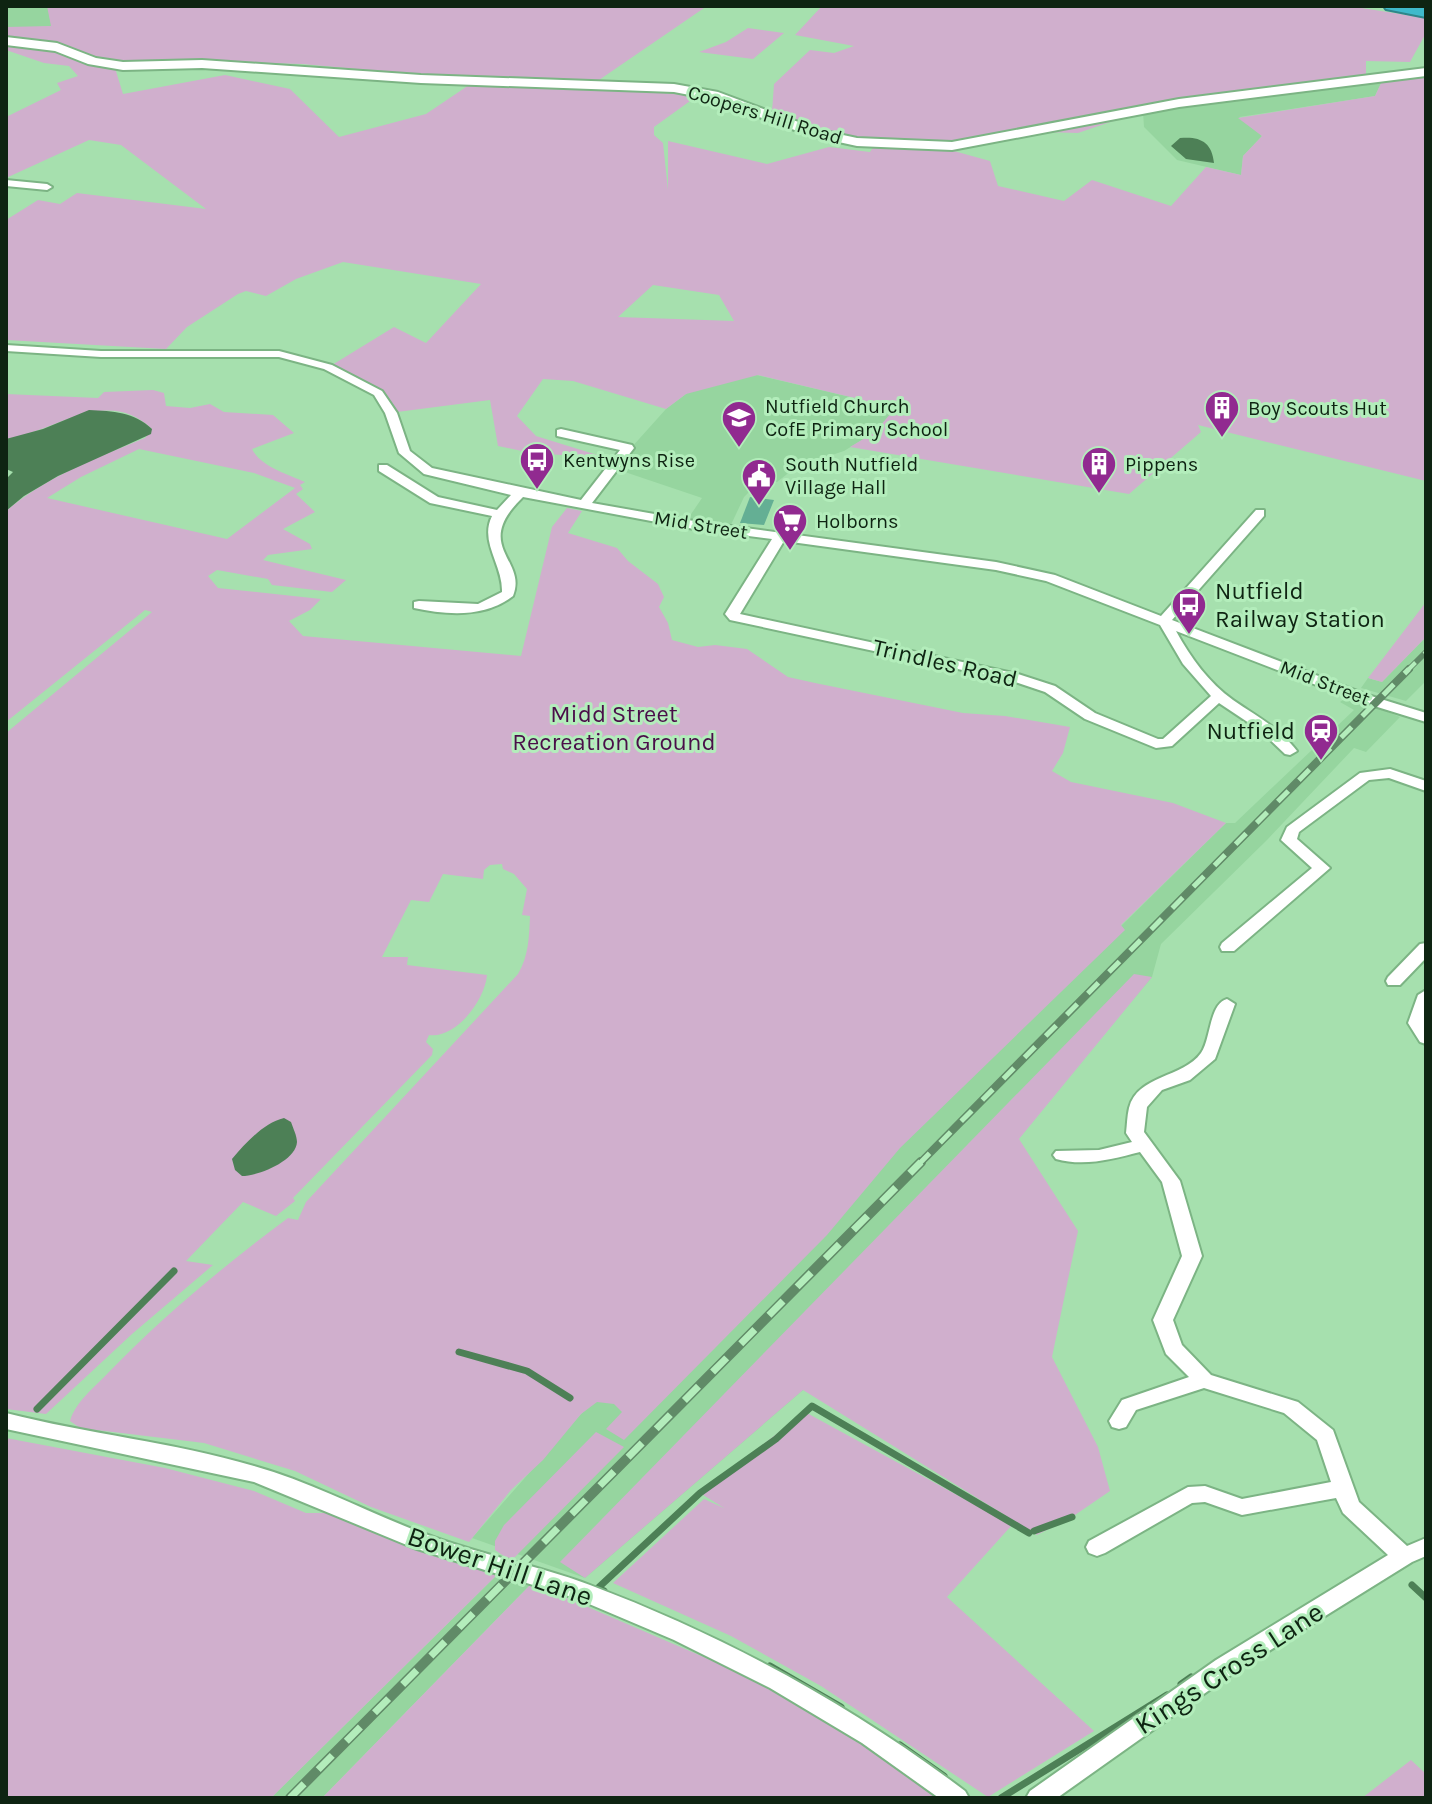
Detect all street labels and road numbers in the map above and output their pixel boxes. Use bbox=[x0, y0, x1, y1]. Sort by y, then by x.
street label: Coopers Hill Road bbox=[685, 81, 845, 149]
street label: Mid Street bbox=[653, 506, 750, 544]
street label: Trindles Road bbox=[870, 633, 1020, 693]
street label: Mid Street bbox=[1277, 655, 1374, 711]
street label: Bower Hill Lane bbox=[403, 1519, 597, 1613]
street label: Kings Cross Lane bbox=[1129, 1595, 1329, 1741]

